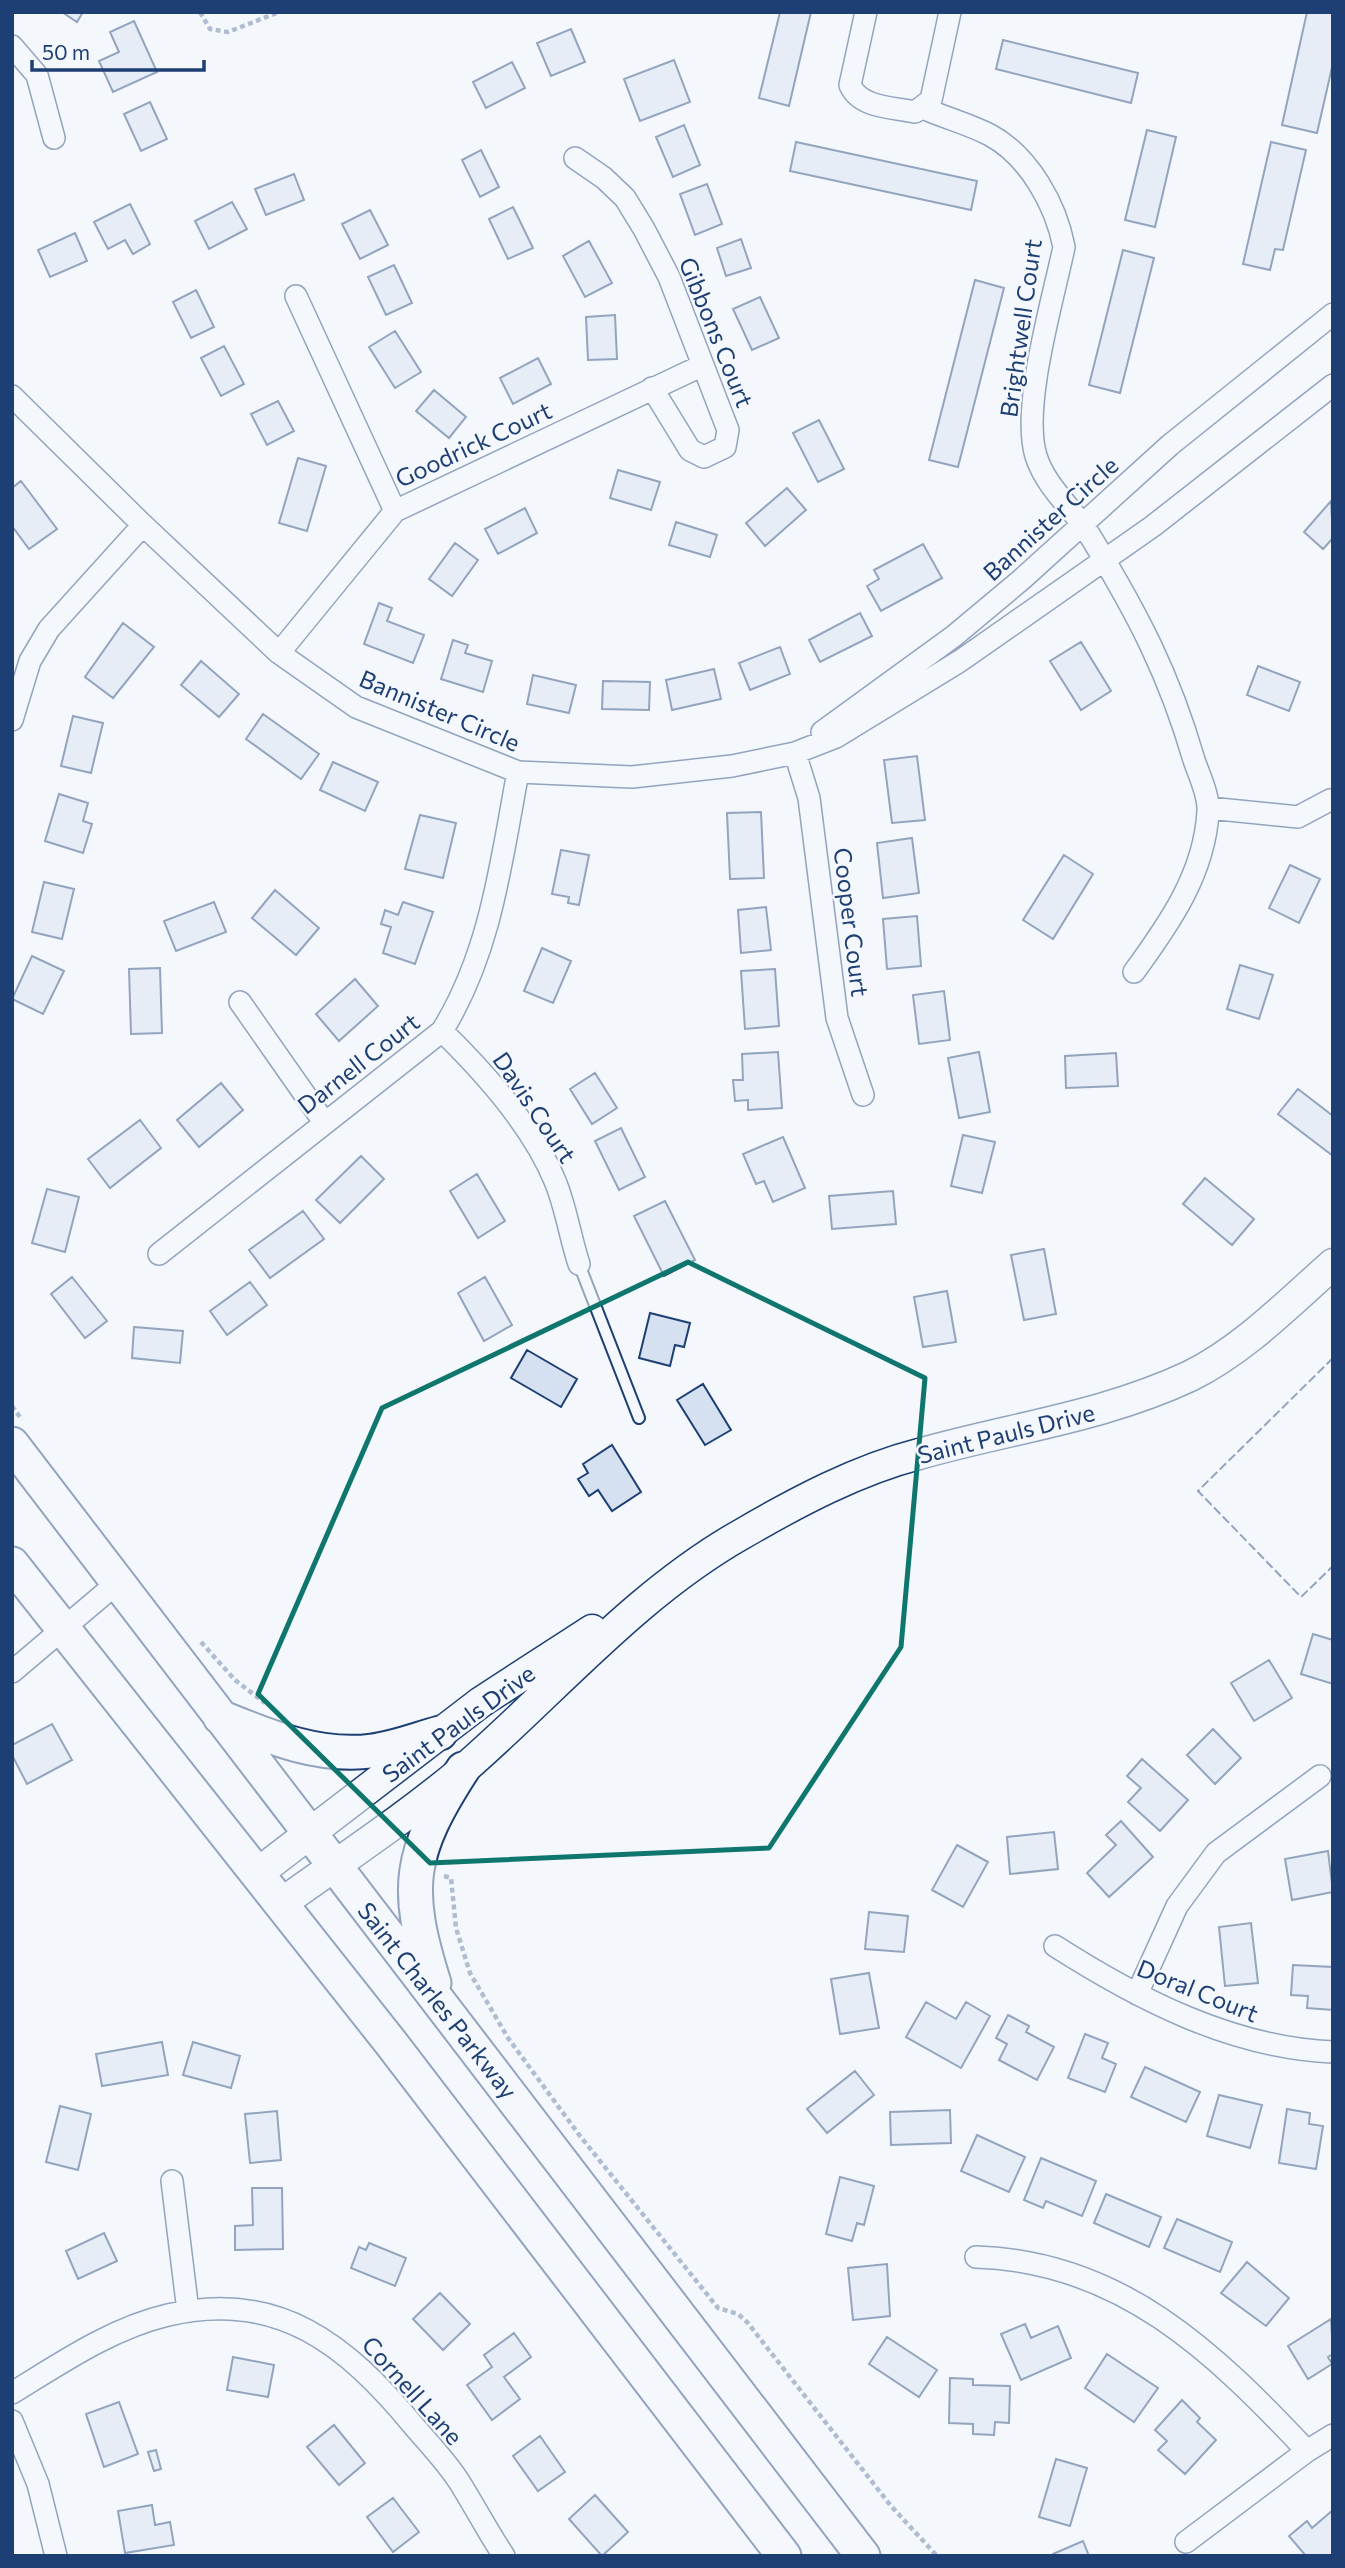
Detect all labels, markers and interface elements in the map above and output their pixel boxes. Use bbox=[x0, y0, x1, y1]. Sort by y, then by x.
scale bar bbox=[32, 28, 203, 72]
text: 50 m bbox=[42, 39, 90, 64]
street label: Brightwell Court bbox=[993, 237, 1047, 419]
street label: Gibbons Court bbox=[674, 253, 760, 411]
street label: Goodrick Court bbox=[390, 395, 556, 493]
street label: Bannister Circle bbox=[977, 450, 1123, 586]
street label: Bannister Circle bbox=[355, 663, 525, 757]
street label: Cooper Court bbox=[828, 846, 876, 998]
street label: Darnell Court bbox=[291, 1006, 425, 1120]
street label: Davis Court bbox=[487, 1046, 583, 1168]
street label: Saint Pauls Drive bbox=[914, 1397, 1098, 1469]
street label: Saint Pauls Drive bbox=[376, 1658, 540, 1788]
street label: Saint Charles Parkway bbox=[352, 1896, 524, 2104]
street label: Doral Court bbox=[1133, 1953, 1263, 2028]
street label: Cornell Lane bbox=[357, 2330, 469, 2450]

